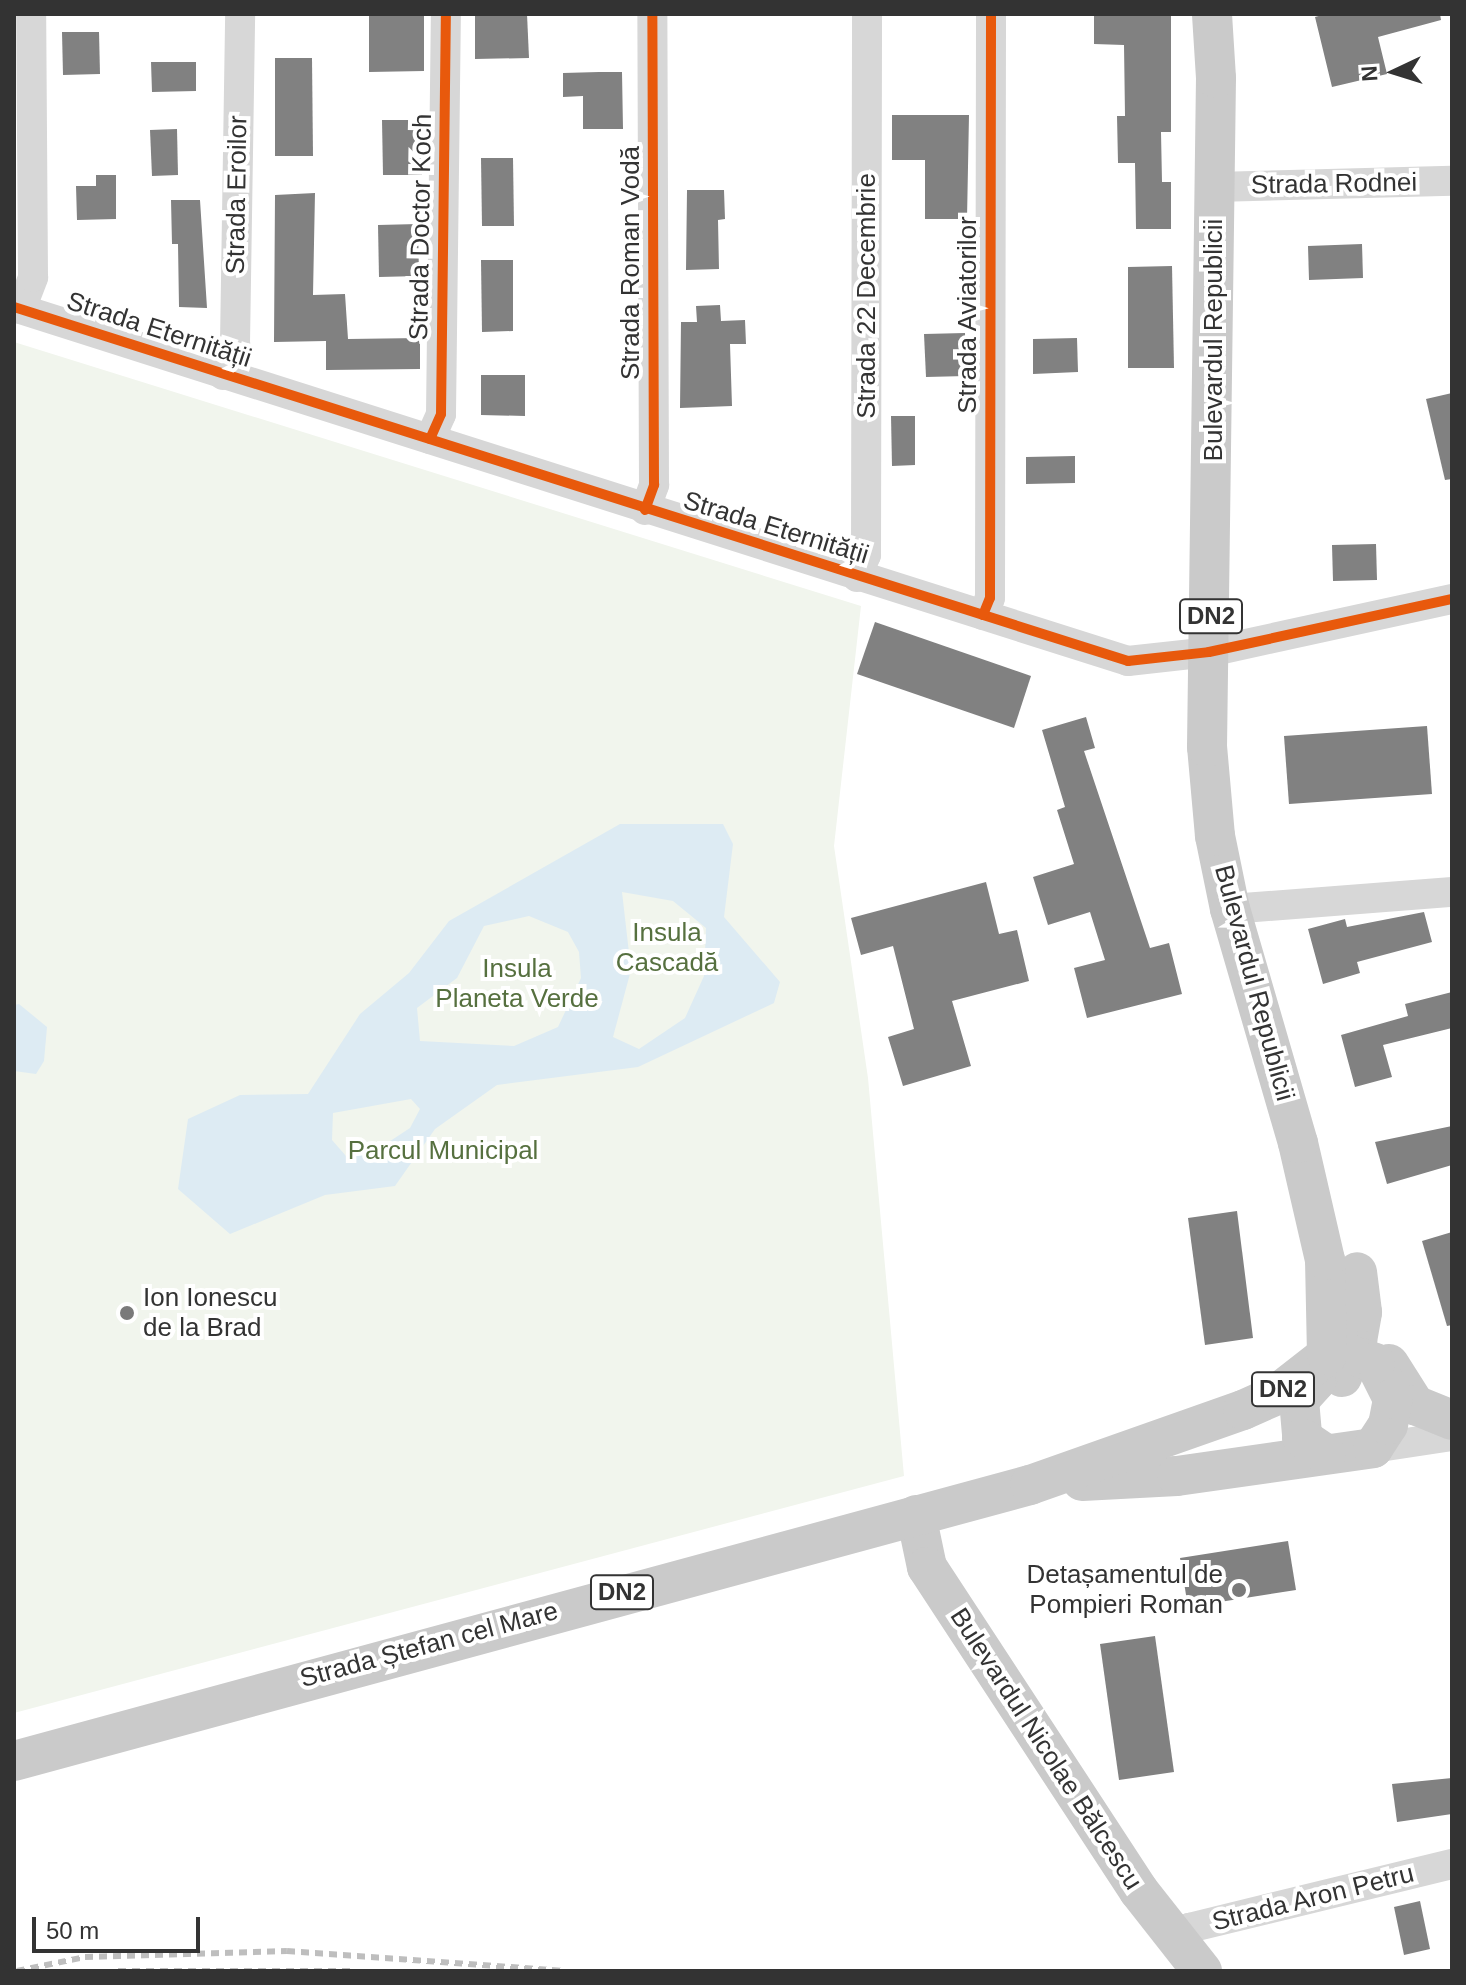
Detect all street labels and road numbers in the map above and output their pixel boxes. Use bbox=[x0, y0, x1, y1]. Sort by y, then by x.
street label: Strada Doctor Koch bbox=[403, 113, 439, 341]
street label: Strada Eroilor bbox=[220, 115, 254, 275]
street label: Strada Roman Vodă bbox=[615, 146, 647, 380]
street label: Strada Rodnei bbox=[1251, 167, 1417, 201]
street label: Strada 22 Decembrie bbox=[851, 173, 883, 419]
street label: Strada Aviatorilor bbox=[952, 216, 984, 414]
street label: Bulevardul Republicii bbox=[1198, 219, 1230, 461]
street label: Strada Eternității bbox=[63, 285, 255, 375]
street label: Strada Eternității bbox=[680, 485, 872, 571]
road number: DN2 bbox=[1177, 596, 1245, 636]
street label: Bulevardul Republicii bbox=[1208, 862, 1300, 1104]
road number: DN2 bbox=[1249, 1369, 1317, 1409]
road number: DN2 bbox=[588, 1572, 656, 1612]
street label: Strada Ștefan cel Mare bbox=[297, 1596, 561, 1694]
street label: Bulevardul Nicolae Bălcescu bbox=[943, 1602, 1149, 1896]
street label: Strada Aron Petru bbox=[1208, 1858, 1418, 1938]

